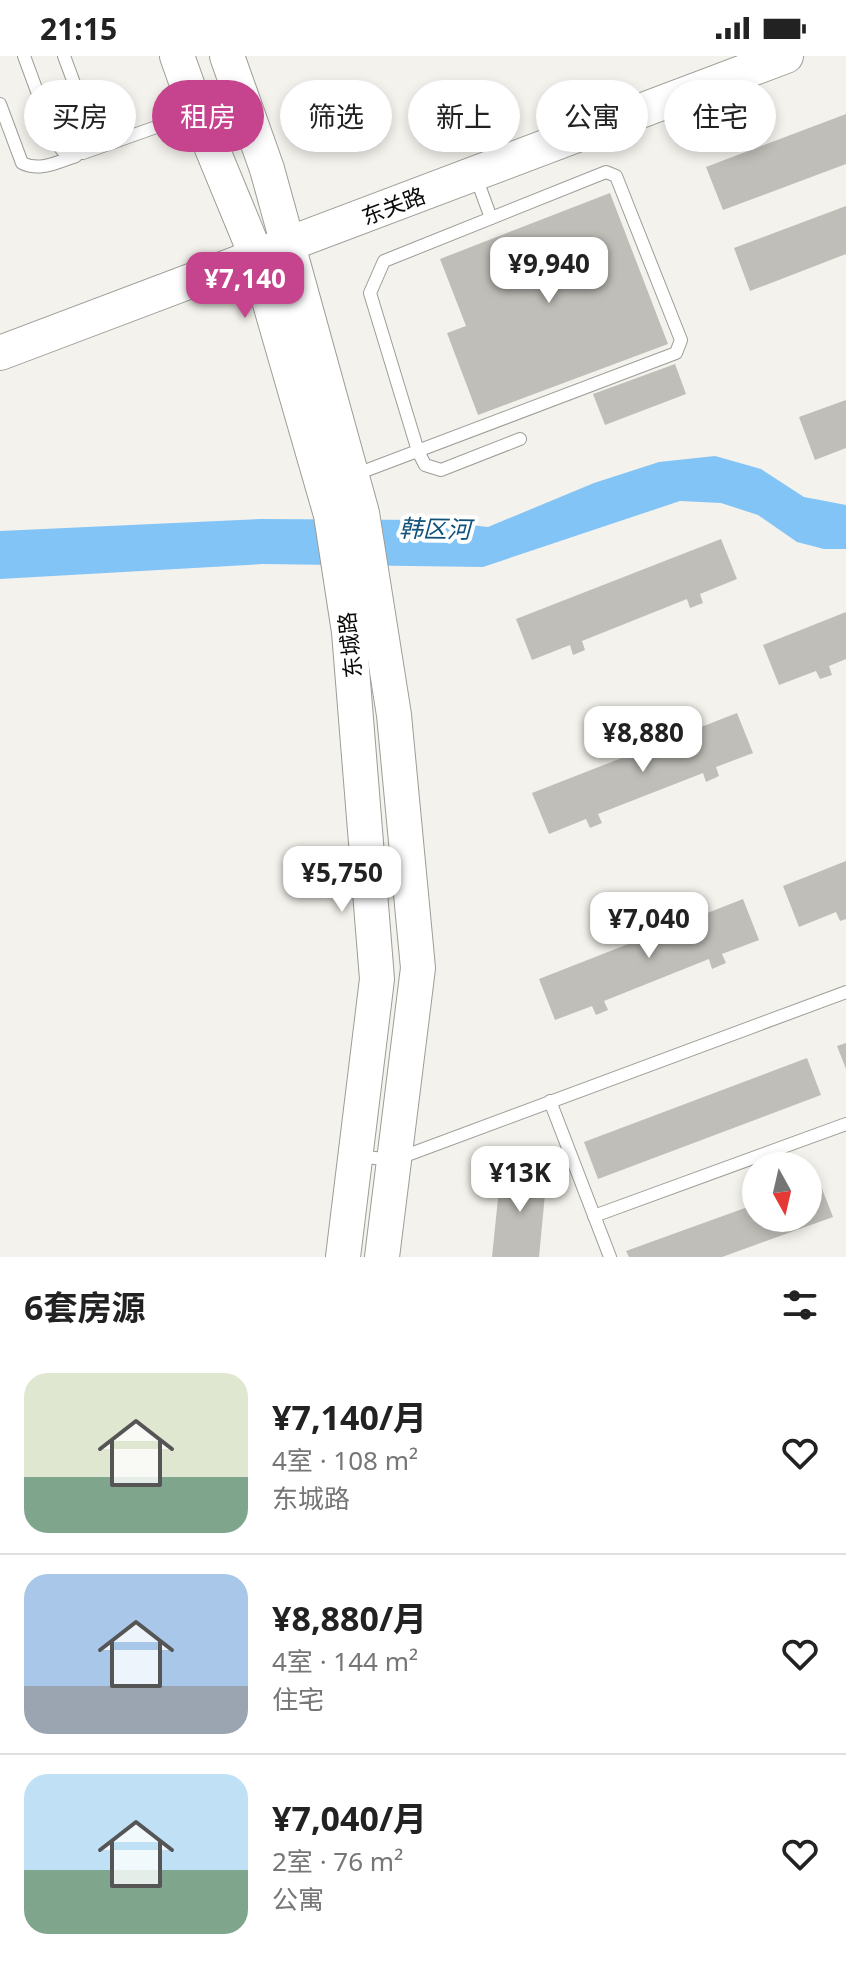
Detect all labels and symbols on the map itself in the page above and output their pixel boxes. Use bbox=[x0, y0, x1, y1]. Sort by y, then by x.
street label: 东关路 bbox=[357, 179, 429, 231]
pin: ¥9,940 bbox=[484, 237, 614, 305]
pin: ¥7,140 bbox=[180, 252, 310, 320]
water label: 韩区河 bbox=[399, 511, 475, 545]
street label: 东城路 bbox=[331, 611, 367, 679]
pin: ¥8,880 bbox=[578, 706, 708, 774]
pin: ¥5,750 bbox=[277, 846, 407, 914]
pin: ¥7,040 bbox=[584, 892, 714, 960]
pin: ¥13K bbox=[473, 1146, 567, 1214]
north arrow bbox=[742, 1152, 822, 1232]

